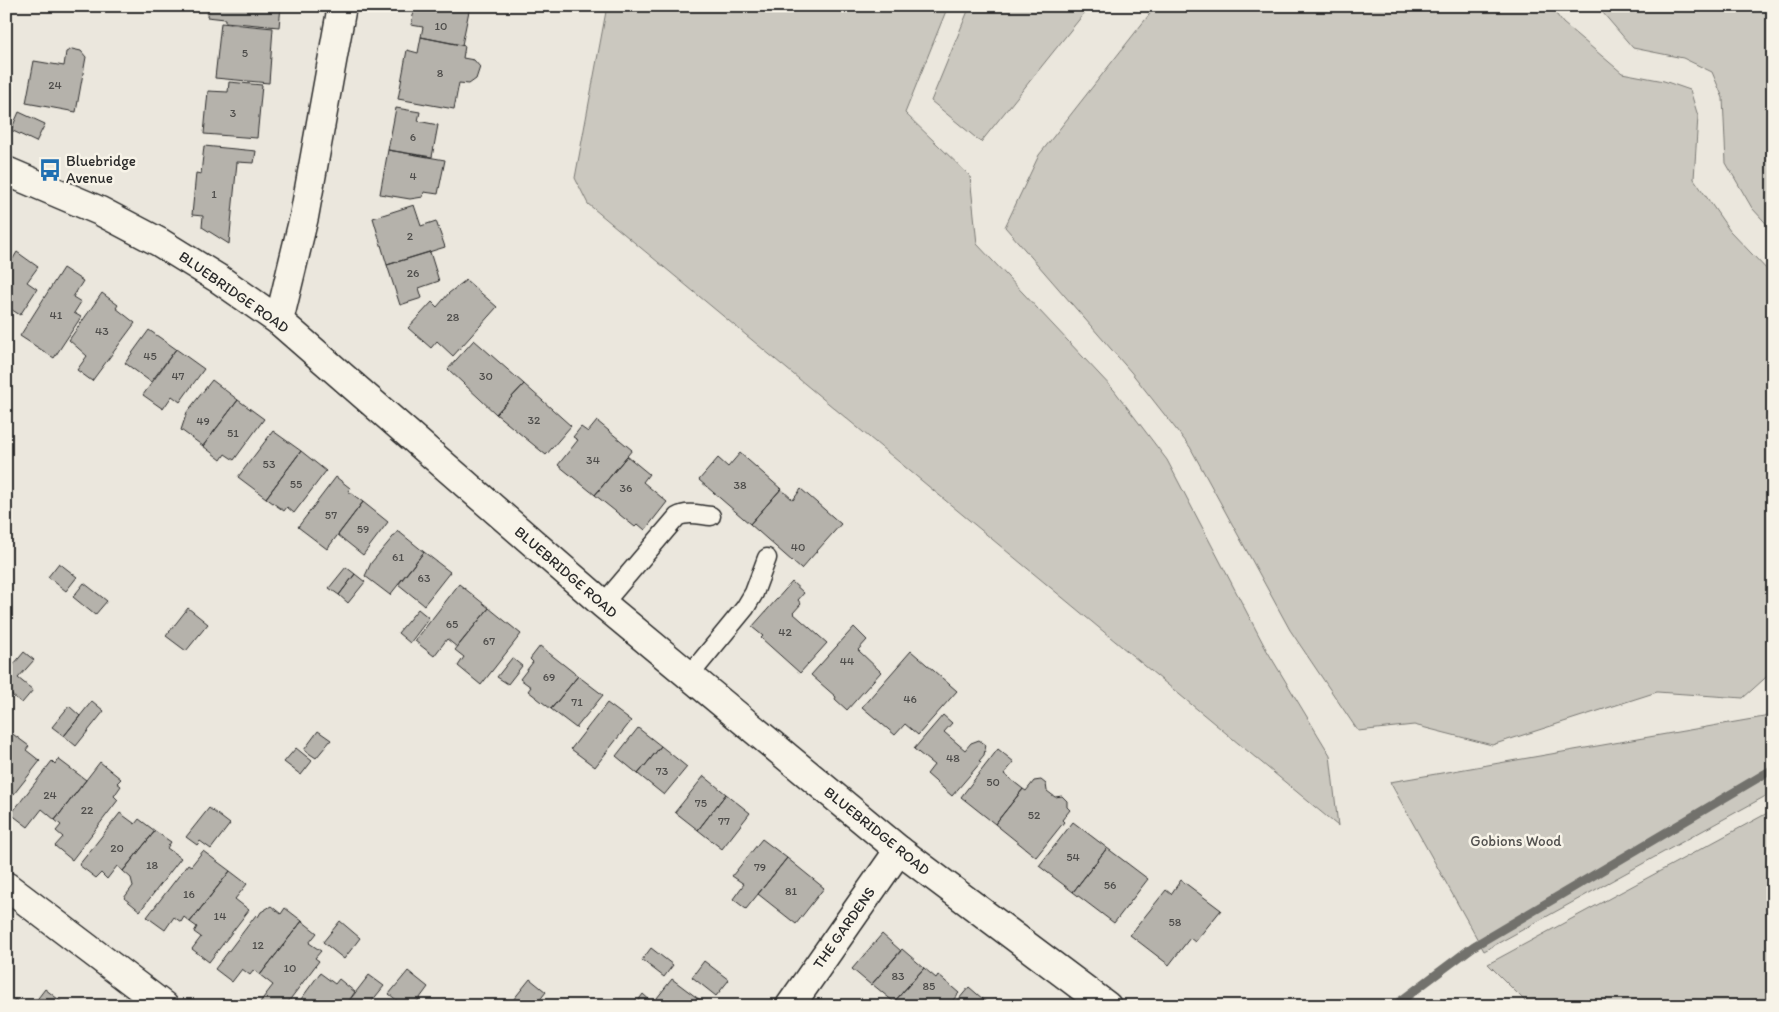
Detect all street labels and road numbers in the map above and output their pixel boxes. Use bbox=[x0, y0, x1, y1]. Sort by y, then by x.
street label: BLUEBRIDGE ROAD bbox=[175, 247, 293, 337]
street label: BLUEBRIDGE ROAD bbox=[511, 522, 621, 622]
street label: BLUEBRIDGE ROAD bbox=[821, 783, 933, 879]
street label: THE GARDENS bbox=[809, 884, 879, 972]

